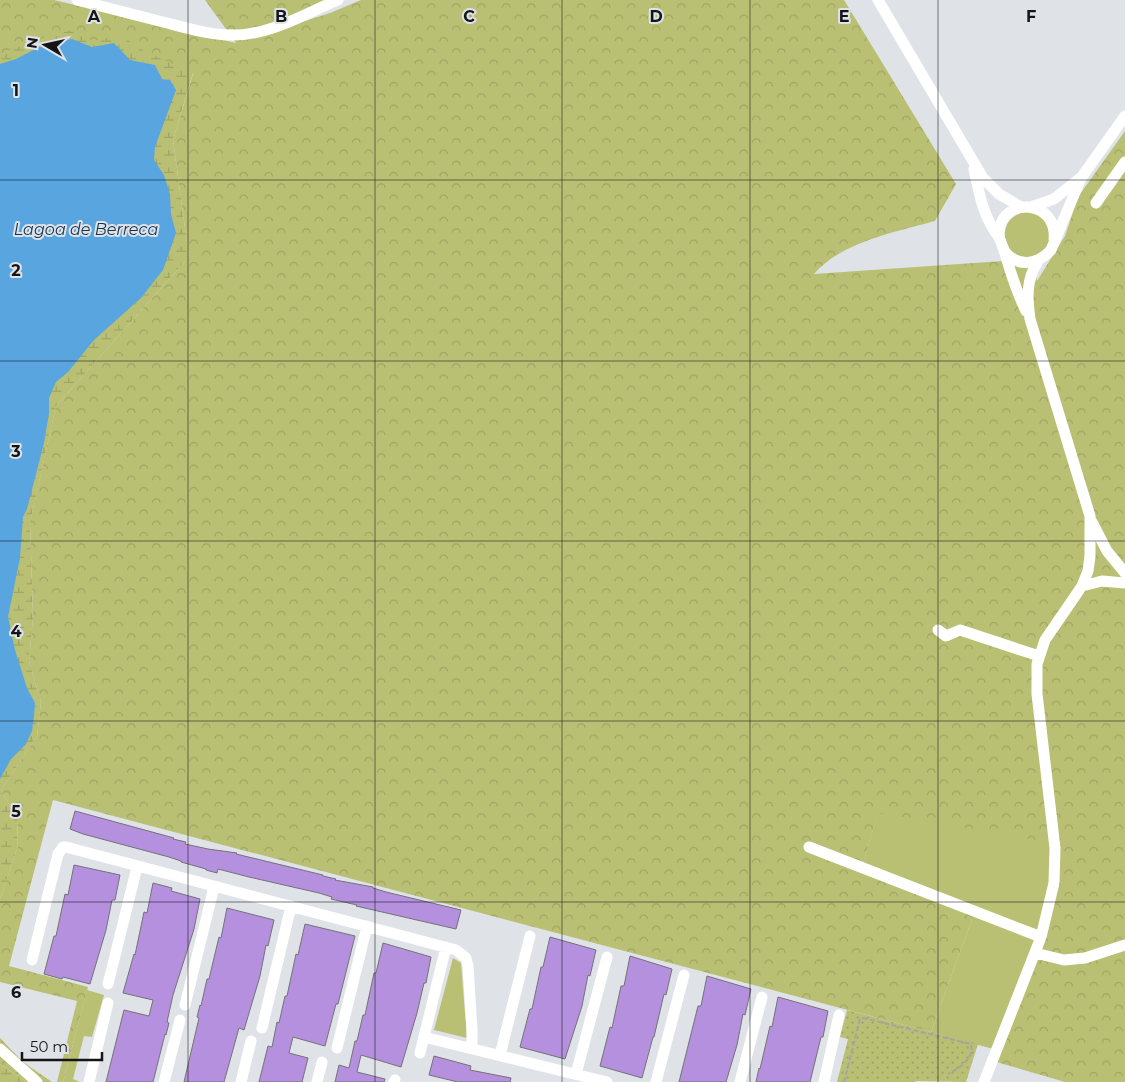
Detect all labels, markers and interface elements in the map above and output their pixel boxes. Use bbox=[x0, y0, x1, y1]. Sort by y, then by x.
text: A bbox=[87, 7, 101, 26]
text: B bbox=[275, 7, 287, 26]
text: C bbox=[463, 7, 475, 26]
text: D bbox=[649, 7, 663, 26]
text: E bbox=[839, 7, 849, 26]
text: F bbox=[1026, 7, 1036, 26]
north arrow bbox=[20, 20, 70, 70]
text: N bbox=[22, 36, 42, 50]
text: 1 bbox=[13, 81, 19, 100]
water label: Lagoa de Berreca bbox=[14, 220, 158, 239]
text: 2 bbox=[11, 261, 21, 280]
text: 3 bbox=[10, 442, 21, 461]
text: 4 bbox=[10, 622, 22, 641]
text: 5 bbox=[11, 802, 21, 821]
text: 6 bbox=[11, 983, 21, 1002]
scale bar bbox=[22, 1030, 102, 1062]
text: 50 m bbox=[30, 1037, 68, 1056]

